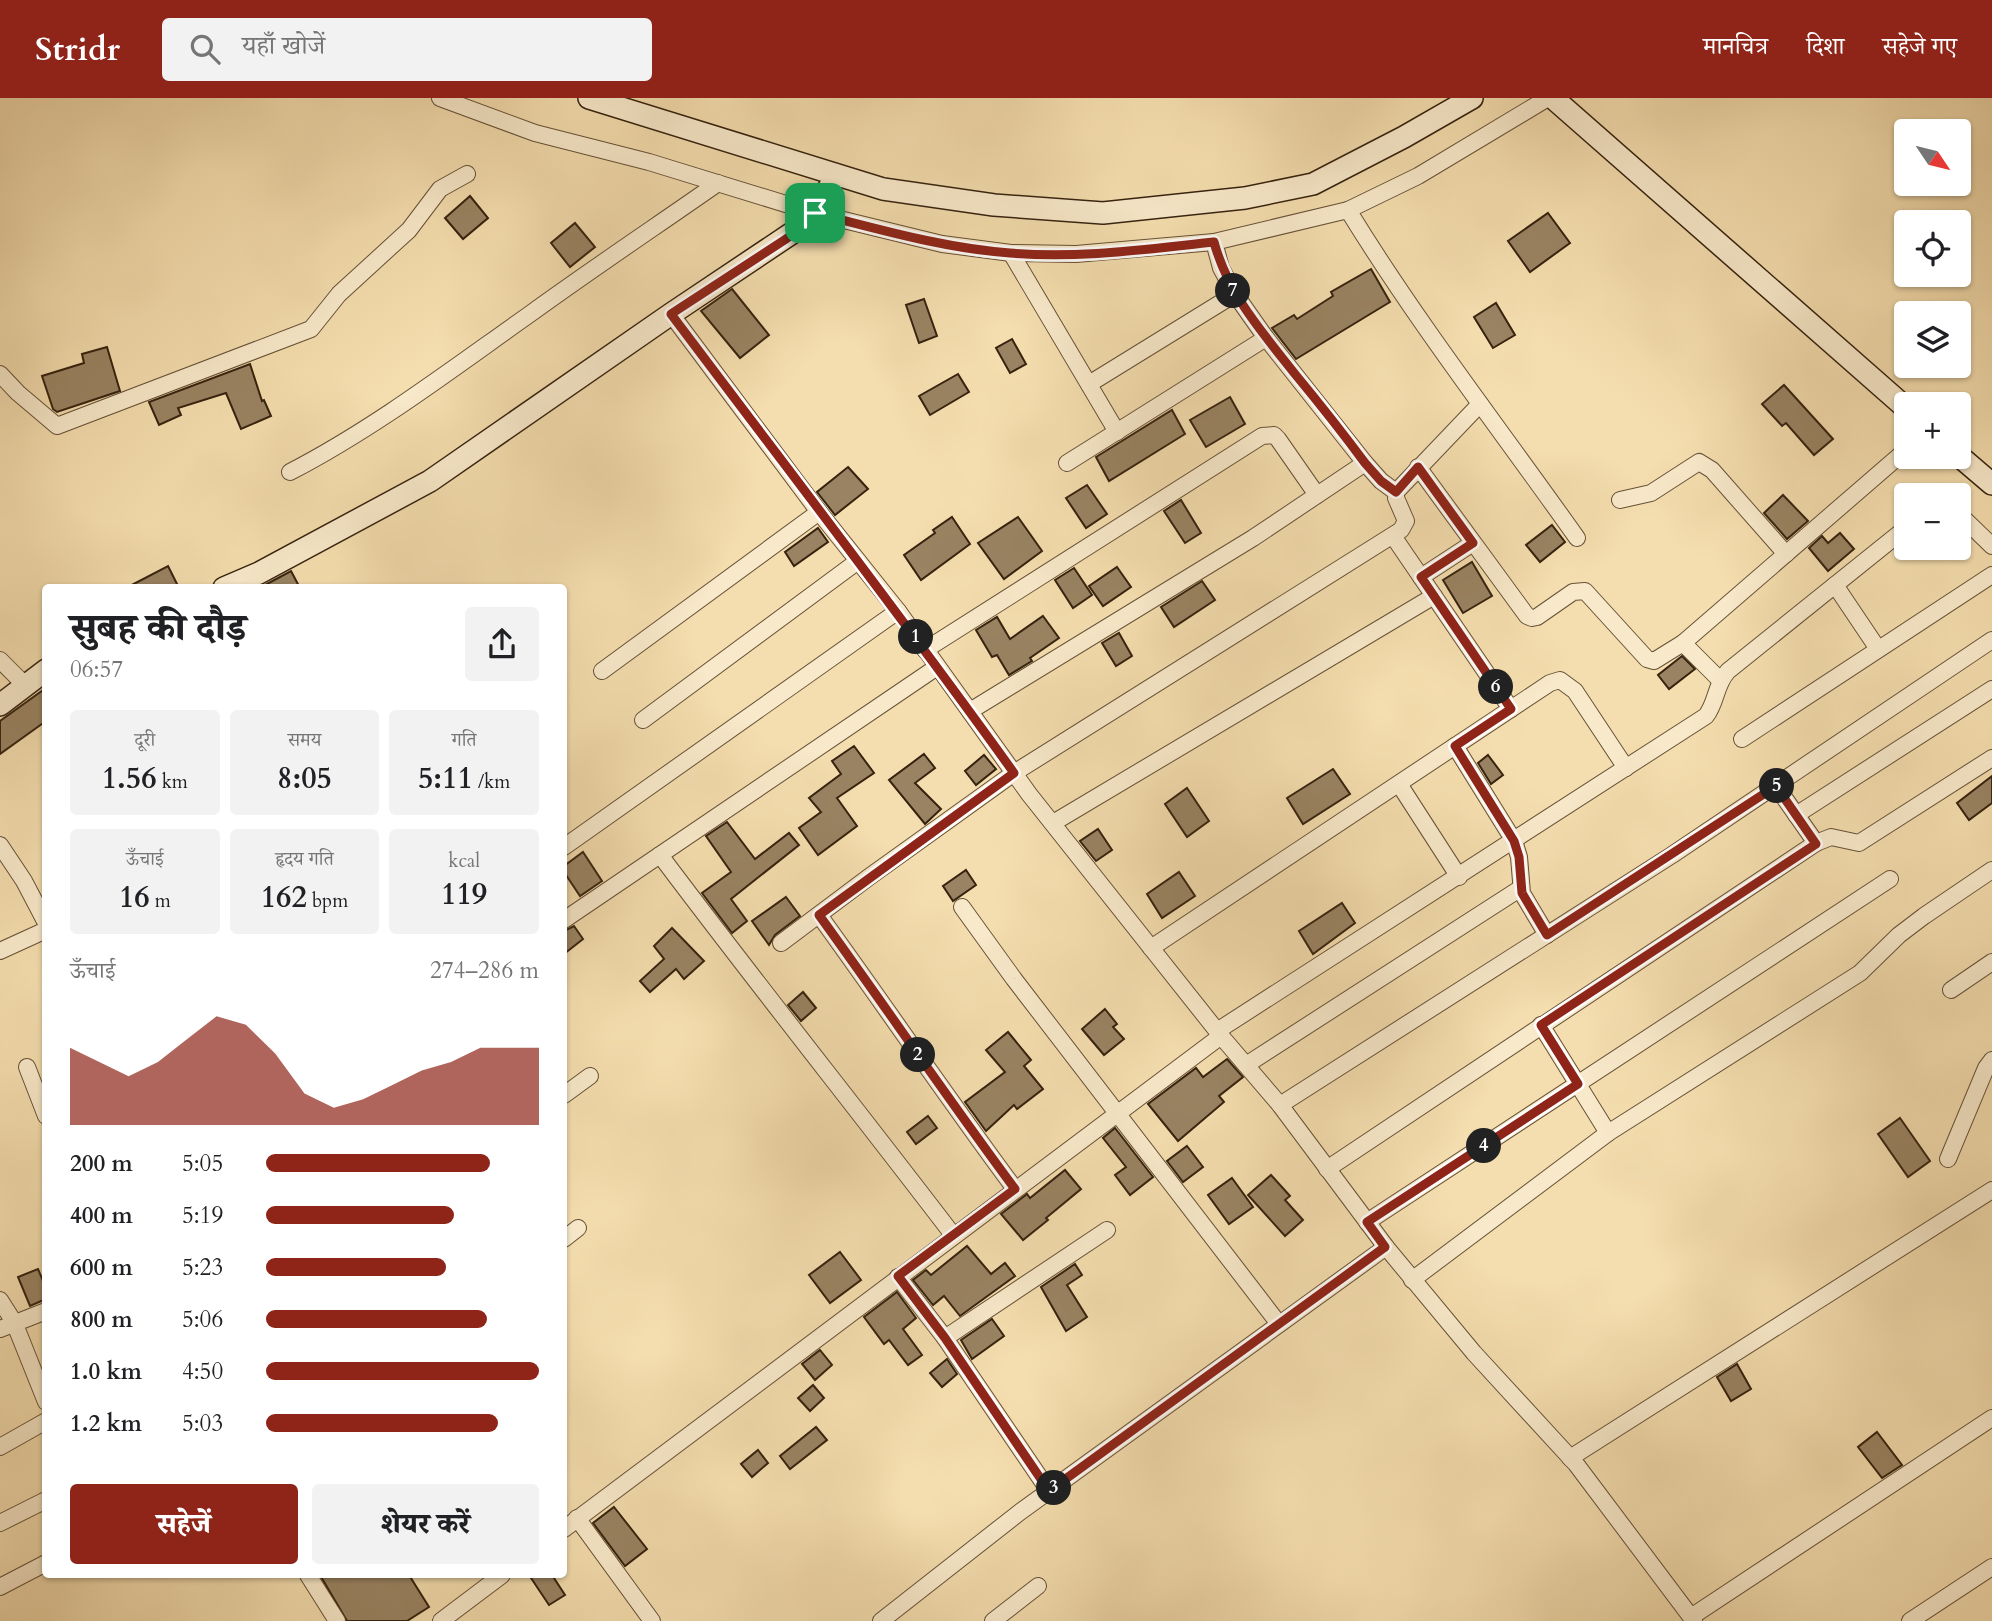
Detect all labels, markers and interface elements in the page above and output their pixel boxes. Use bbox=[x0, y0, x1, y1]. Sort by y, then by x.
search box bbox=[162, 18, 652, 81]
text: Stridr bbox=[35, 27, 120, 72]
text: यहाँ खोजें bbox=[242, 28, 325, 63]
icon: search bbox=[186, 30, 224, 68]
text: मानचित्र bbox=[1703, 30, 1768, 63]
text: दिशा bbox=[1806, 30, 1844, 63]
text: सहेजे गए bbox=[1882, 30, 1957, 63]
north arrow bbox=[1894, 119, 1970, 196]
map controls bbox=[1894, 119, 1971, 560]
pin bbox=[785, 183, 845, 243]
icon: arrive bbox=[796, 194, 834, 232]
button: locate bbox=[1894, 210, 1971, 287]
pin: 7 bbox=[1216, 274, 1250, 308]
text: 7 bbox=[1228, 277, 1237, 303]
button: layers bbox=[1894, 301, 1971, 378]
button: + bbox=[1894, 392, 1971, 469]
button: − bbox=[1894, 483, 1971, 560]
text: सुबह की दौड़ bbox=[70, 602, 246, 654]
button: share bbox=[465, 607, 539, 681]
pin: 1 bbox=[898, 620, 934, 654]
text: 1 bbox=[911, 623, 920, 649]
text: 06:57 bbox=[70, 654, 123, 685]
pin: 6 bbox=[1478, 670, 1514, 704]
text: 6 bbox=[1491, 673, 1500, 699]
text: दूरी bbox=[135, 727, 155, 753]
text: समय bbox=[288, 727, 321, 753]
text: गति bbox=[452, 727, 477, 753]
text: 1.56 bbox=[102, 758, 157, 799]
text: 8:05 bbox=[277, 758, 332, 799]
text: 5:11 bbox=[418, 758, 473, 799]
pin: 5 bbox=[1760, 768, 1795, 804]
text: km bbox=[157, 769, 188, 795]
text: /km bbox=[473, 769, 510, 795]
text: 5 bbox=[1772, 772, 1781, 798]
text: ऊँचाई bbox=[126, 846, 164, 872]
text: हृदय गति bbox=[275, 846, 334, 872]
text: kcal bbox=[448, 848, 480, 874]
text: 119 bbox=[441, 874, 487, 915]
text: 16 bbox=[119, 877, 150, 918]
text: 162 bbox=[261, 877, 307, 918]
text: m bbox=[150, 888, 171, 914]
text: bpm bbox=[307, 888, 348, 914]
text: ऊँचाई bbox=[70, 955, 115, 986]
text: 274–286 m bbox=[430, 955, 539, 986]
pin: 2 bbox=[900, 1038, 936, 1072]
text: 2 bbox=[913, 1041, 922, 1067]
pin: 4 bbox=[1466, 1128, 1502, 1164]
text: 4 bbox=[1479, 1132, 1488, 1158]
text: 200 m bbox=[70, 1148, 133, 1179]
text: 5:05 bbox=[182, 1148, 223, 1179]
text: 400 m bbox=[70, 1200, 133, 1231]
text: 5:19 bbox=[182, 1200, 223, 1231]
text: 600 m bbox=[70, 1252, 133, 1283]
text: 5:23 bbox=[182, 1252, 223, 1283]
text: 800 m bbox=[70, 1304, 133, 1335]
text: 5:06 bbox=[182, 1304, 223, 1335]
text: 1.0 km bbox=[70, 1356, 142, 1387]
text: 4:50 bbox=[182, 1356, 223, 1387]
text: 1.2 km bbox=[70, 1408, 142, 1439]
text: 5:03 bbox=[182, 1408, 223, 1439]
pin: 3 bbox=[1036, 1470, 1072, 1506]
text: 3 bbox=[1049, 1474, 1058, 1500]
button: सहेजें bbox=[70, 1484, 298, 1564]
button: शेयर करें bbox=[312, 1484, 539, 1564]

